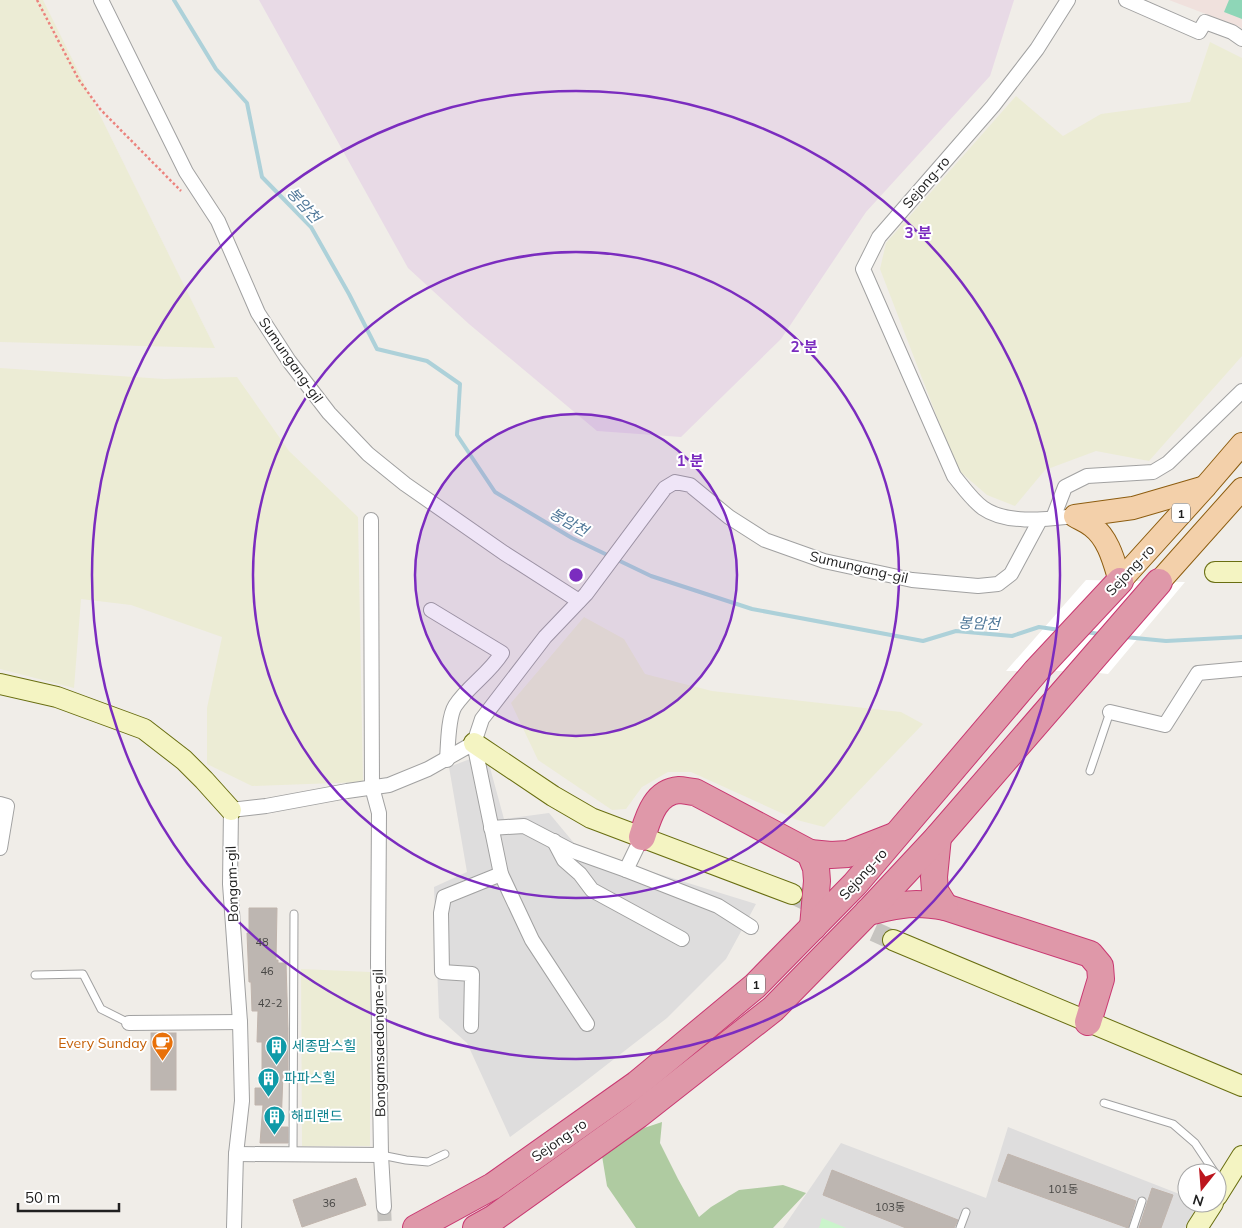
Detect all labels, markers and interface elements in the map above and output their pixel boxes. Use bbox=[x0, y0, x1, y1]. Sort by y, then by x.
street label: Sejong-ro bbox=[898, 152, 954, 212]
water label: 봉암천 bbox=[283, 183, 326, 228]
text: 3 분 bbox=[905, 223, 932, 242]
street label: Sumungang-gil bbox=[255, 314, 327, 406]
text: 2 분 bbox=[791, 337, 818, 356]
text: 1 분 bbox=[677, 451, 704, 470]
road number: 1 bbox=[1172, 503, 1190, 522]
water label: 봉암천 bbox=[546, 504, 594, 541]
street label: Sejong-ro bbox=[1102, 541, 1158, 599]
street label: Sumungang-gil bbox=[808, 547, 910, 587]
centre of rings bbox=[567, 566, 585, 584]
water label: 봉암천 bbox=[958, 613, 1002, 633]
street label: Sejong-ro bbox=[835, 844, 891, 904]
street label: Bongam-gil bbox=[222, 846, 242, 922]
house number: 48 bbox=[255, 935, 269, 949]
house number: 46 bbox=[260, 964, 274, 978]
street label: Bongamsaedongne-gil bbox=[369, 969, 389, 1117]
road number: 1 bbox=[747, 974, 765, 994]
house number: 42-2 bbox=[258, 996, 283, 1010]
cafe icon: Every Sunday bbox=[151, 1031, 175, 1062]
place label: Every Sunday bbox=[58, 1034, 148, 1052]
building icon: 세종맘스힐 bbox=[264, 1034, 288, 1065]
place label: 세종맘스힐 bbox=[292, 1037, 356, 1055]
building icon: 파파스힐 bbox=[256, 1066, 280, 1097]
place label: 파파스힐 bbox=[284, 1069, 336, 1087]
building icon: 해피랜드 bbox=[263, 1104, 287, 1135]
place label: 해피랜드 bbox=[291, 1107, 343, 1125]
street label: Sejong-ro bbox=[528, 1114, 590, 1166]
north arrow bbox=[1177, 1163, 1227, 1213]
scale bar bbox=[18, 1180, 119, 1212]
house number: 101동 bbox=[1048, 1182, 1078, 1196]
text: 50 m bbox=[25, 1188, 60, 1207]
text: N bbox=[1191, 1190, 1206, 1211]
house number: 36 bbox=[322, 1196, 336, 1210]
house number: 103동 bbox=[875, 1200, 905, 1214]

